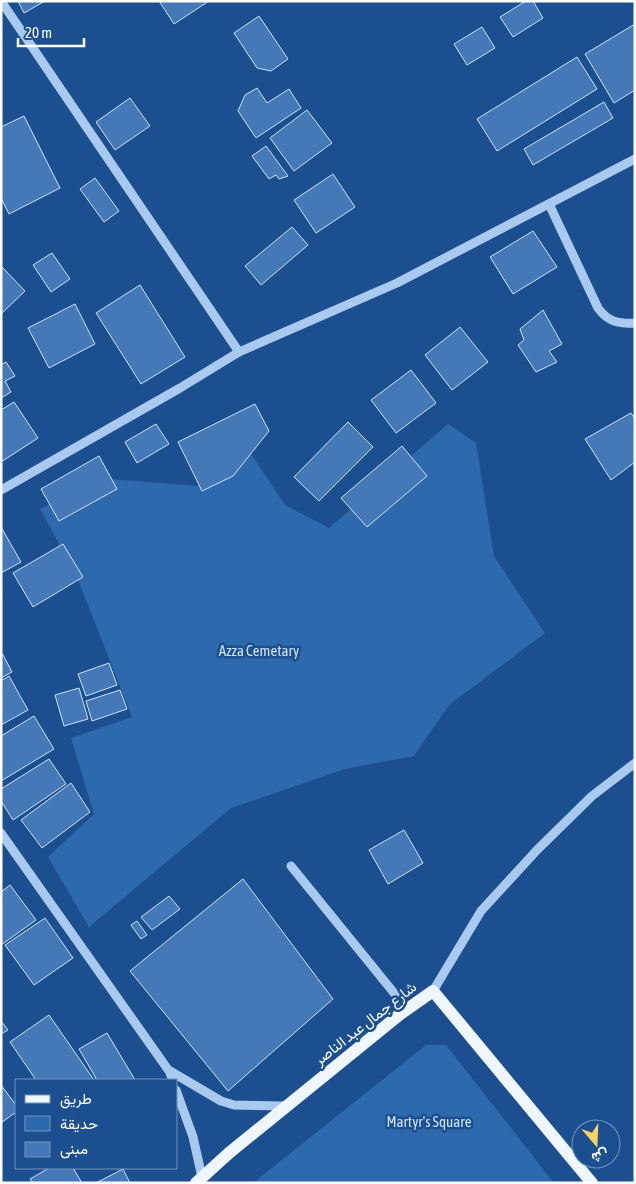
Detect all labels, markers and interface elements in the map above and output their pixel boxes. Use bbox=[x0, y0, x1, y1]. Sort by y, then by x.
scale bar bbox=[18, 15, 84, 47]
text: 20 m bbox=[25, 24, 52, 41]
park label: Azza Cemetary bbox=[219, 642, 299, 659]
street label: شارع جمال عبد الناصر bbox=[310, 978, 421, 1071]
legend bbox=[15, 1079, 178, 1169]
text: طريق bbox=[60, 1090, 92, 1109]
park label: Martyr's Square bbox=[387, 1113, 472, 1130]
text: حديقة bbox=[60, 1115, 98, 1133]
north arrow bbox=[571, 1119, 621, 1169]
text: مبنى bbox=[60, 1140, 88, 1159]
text: ش bbox=[589, 1145, 611, 1167]

